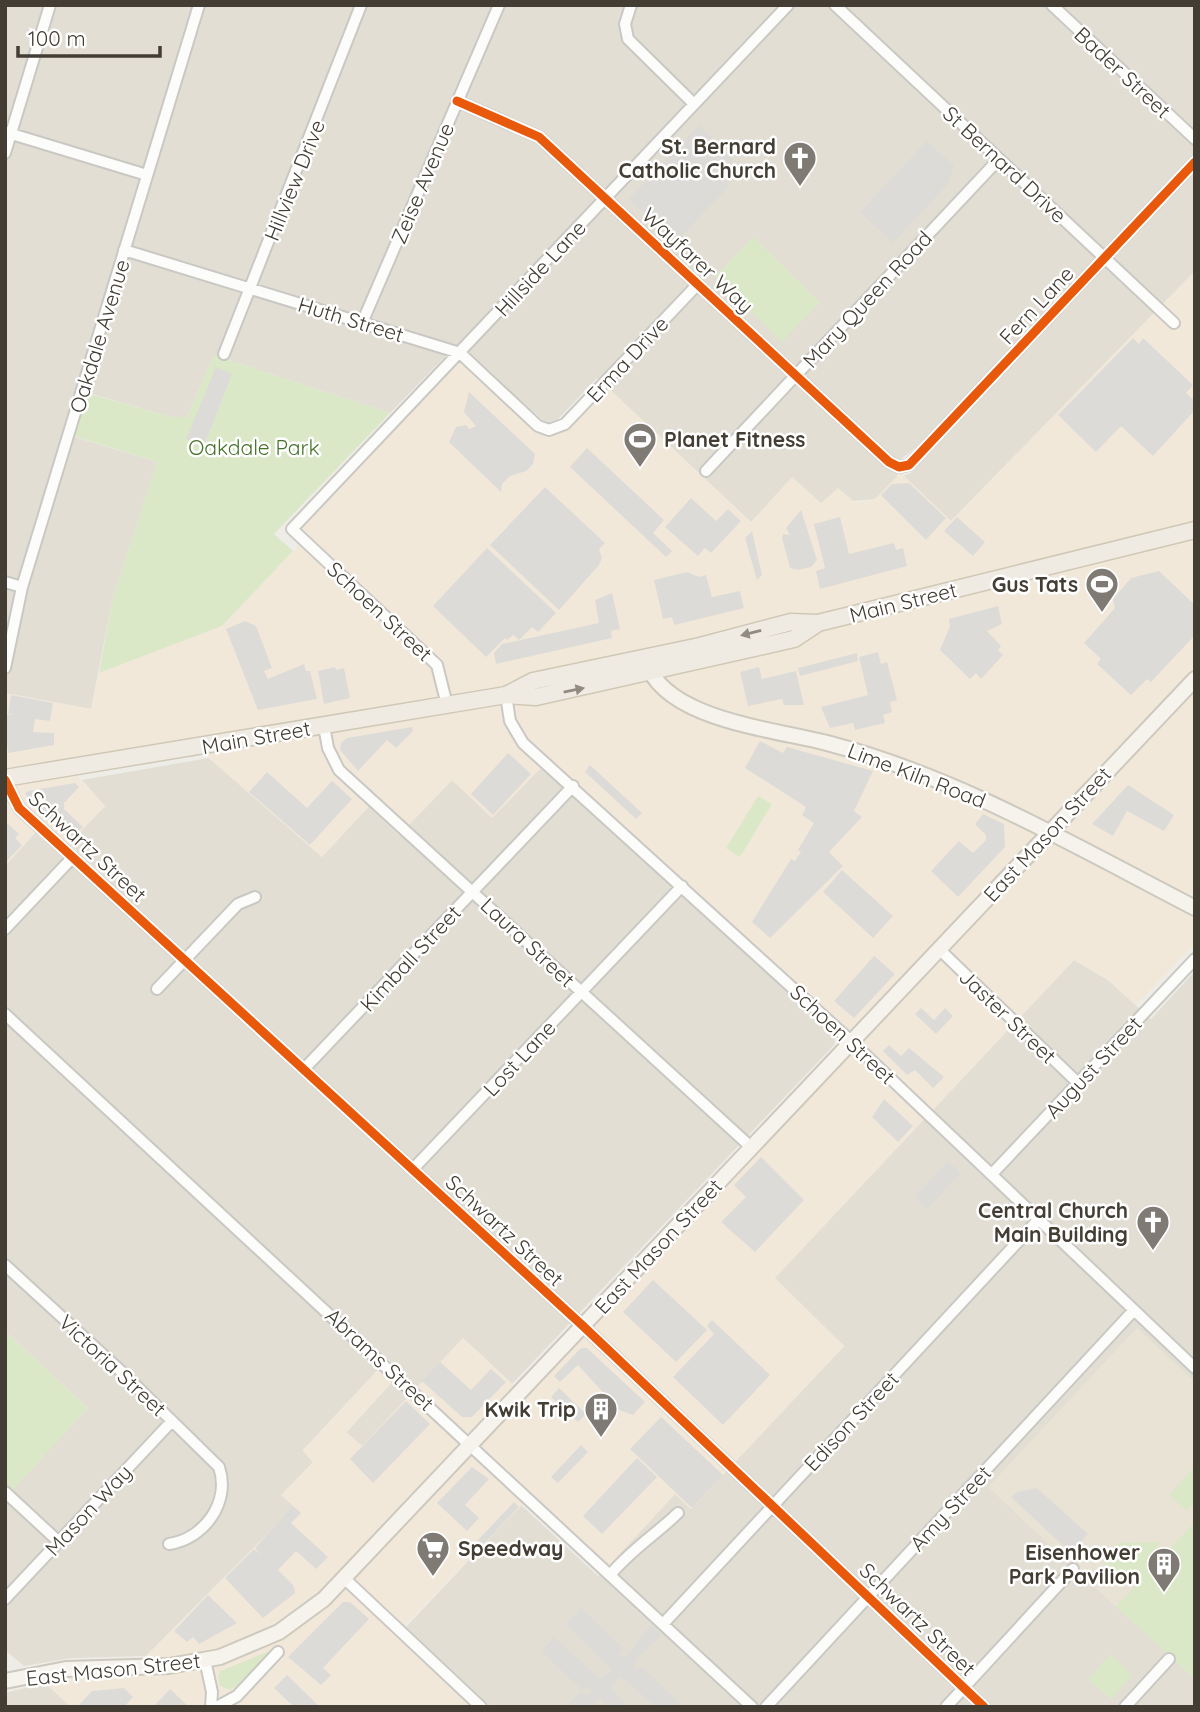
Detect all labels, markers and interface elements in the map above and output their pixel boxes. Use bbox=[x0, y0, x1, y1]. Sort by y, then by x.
scale bar bbox=[18, 14, 159, 58]
street label: Bader Street bbox=[1069, 21, 1177, 123]
text: 100 m bbox=[28, 25, 86, 51]
street label: St Bernard Drive bbox=[938, 100, 1072, 228]
street label: Hillview Drive bbox=[258, 116, 330, 244]
street label: Zeise Avenue bbox=[385, 119, 459, 247]
place label: St. Bernard Catholic Church bbox=[619, 133, 776, 183]
church icon: St. Bernard Catholic Church bbox=[781, 139, 819, 188]
street label: Wayfarer Way bbox=[637, 202, 759, 318]
street label: Hillside Lane bbox=[489, 215, 591, 321]
street label: Mary Queen Road bbox=[797, 225, 937, 373]
street label: Oakdale Avenue bbox=[63, 256, 135, 416]
street label: Fern Lane bbox=[993, 261, 1079, 349]
street label: Huth Street bbox=[295, 291, 407, 347]
street label: Erma Drive bbox=[581, 311, 673, 407]
sports icon: Planet Fitness bbox=[621, 420, 659, 469]
place label: Planet Fitness bbox=[664, 426, 805, 452]
park label: Oakdale Park bbox=[188, 434, 320, 460]
street label: Schoen Street bbox=[322, 556, 438, 666]
sports icon: Gus Tats bbox=[1083, 565, 1121, 614]
place label: Gus Tats bbox=[992, 571, 1078, 597]
street label: Main Street bbox=[847, 576, 959, 628]
one-way arrow bbox=[740, 628, 762, 639]
one-way arrow bbox=[563, 684, 585, 695]
street label: Main Street bbox=[200, 715, 312, 759]
street label: Lime Kiln Road bbox=[844, 737, 990, 813]
street label: East Mason Street bbox=[978, 761, 1116, 907]
street label: Schwartz Street bbox=[24, 785, 152, 907]
street label: Laura Street bbox=[475, 892, 581, 992]
street label: Kimball Street bbox=[354, 899, 466, 1017]
street label: Jaster Street bbox=[954, 963, 1062, 1069]
street label: Schoen Street bbox=[785, 979, 901, 1089]
street label: August Street bbox=[1039, 1011, 1147, 1123]
street label: Lost Lane bbox=[477, 1015, 561, 1101]
street label: Schwartz Street bbox=[441, 1169, 569, 1291]
street label: East Mason Street bbox=[589, 1173, 727, 1319]
place label: Central Church Main Building bbox=[978, 1197, 1128, 1247]
church icon: Central Church Main Building bbox=[1134, 1203, 1172, 1252]
street label: Abrams Street bbox=[320, 1302, 440, 1416]
street label: Victoria Street bbox=[54, 1309, 172, 1421]
street label: Edison Street bbox=[798, 1366, 904, 1476]
building icon: Kwik Trip bbox=[582, 1390, 620, 1439]
place label: Kwik Trip bbox=[484, 1396, 576, 1422]
street label: Mason Way bbox=[39, 1459, 137, 1561]
street label: Amy Street bbox=[904, 1460, 996, 1556]
supermarket icon: Speedway bbox=[414, 1529, 452, 1578]
place label: Speedway bbox=[458, 1535, 563, 1561]
place label: Eisenhower Park Pavilion bbox=[1009, 1539, 1140, 1589]
building icon: Eisenhower Park Pavilion bbox=[1145, 1545, 1183, 1594]
street label: Schwartz Street bbox=[854, 1557, 982, 1681]
street label: East Mason Street bbox=[24, 1647, 202, 1691]

